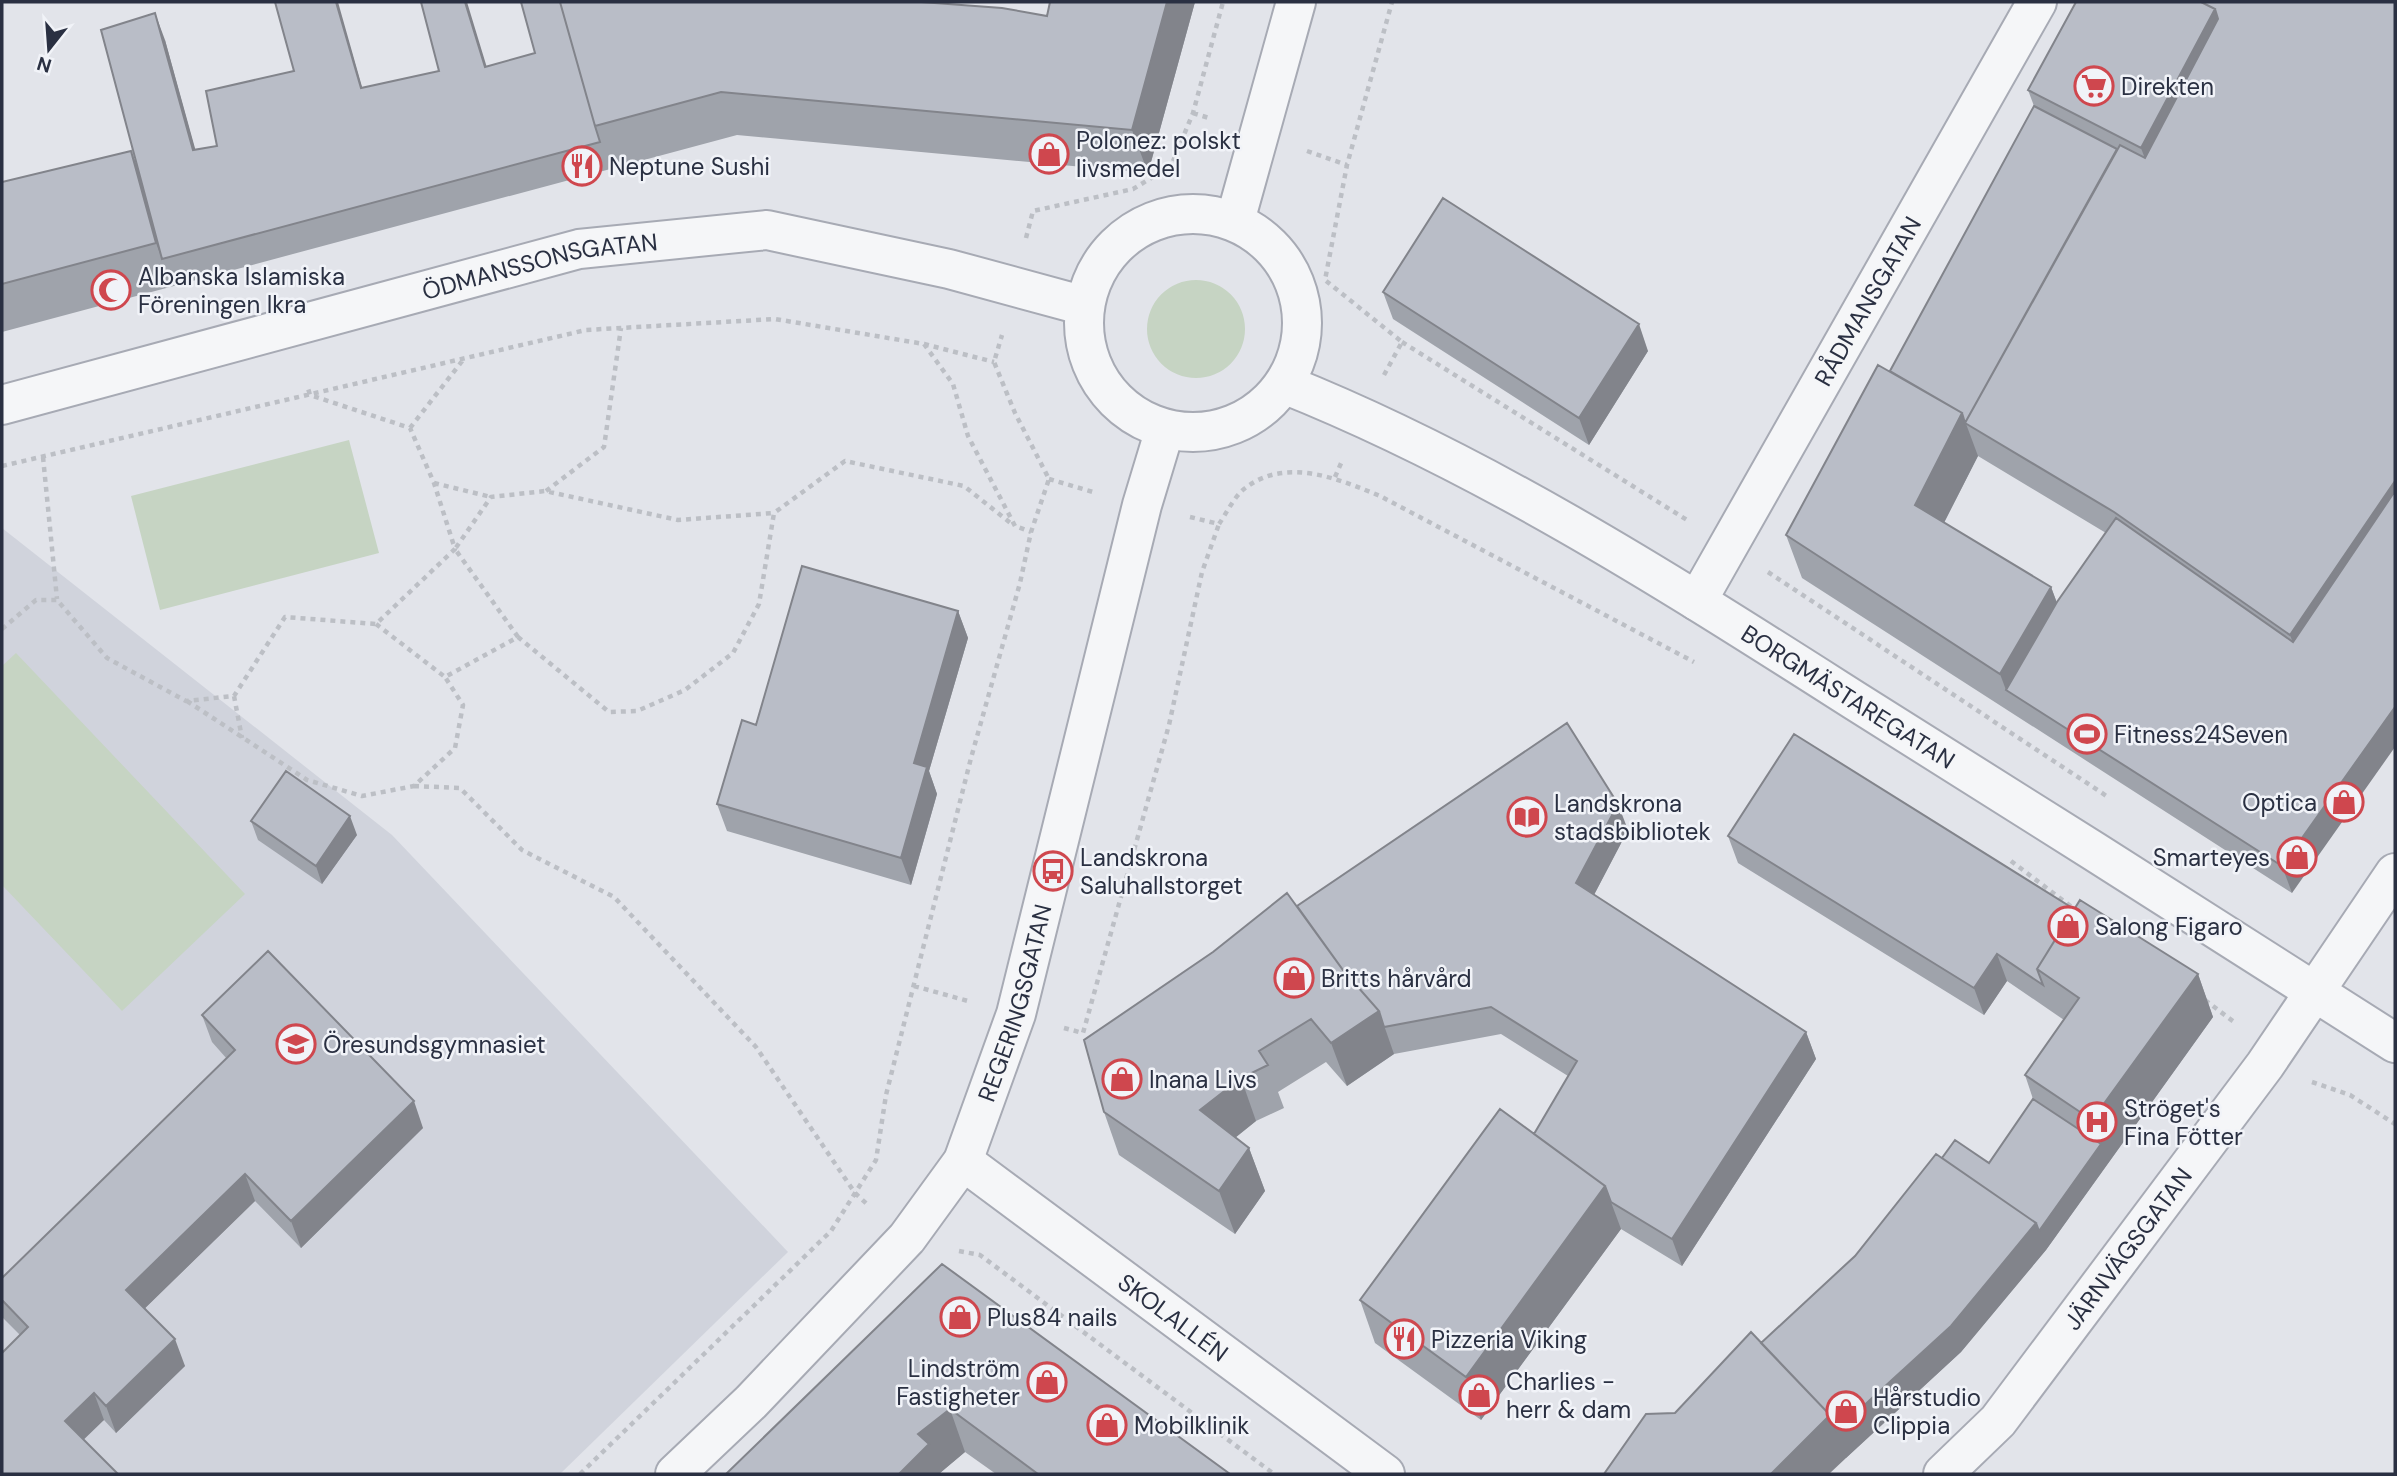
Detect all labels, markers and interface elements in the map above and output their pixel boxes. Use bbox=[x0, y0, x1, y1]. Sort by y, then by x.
north arrow bbox=[14, 14, 84, 84]
text: N bbox=[34, 51, 54, 79]
supermarket icon: Direkten bbox=[2073, 65, 2115, 107]
place label: Direkten bbox=[2121, 71, 2214, 102]
place label: Polonez: polskt livsmedel bbox=[1076, 125, 1241, 184]
shop icon: Polonez: polskt livsmedel bbox=[1028, 133, 1070, 175]
restaurant icon: Neptune Sushi bbox=[561, 145, 603, 187]
place label: Neptune Sushi bbox=[609, 151, 770, 182]
street label: RÅDMANSGATAN bbox=[1807, 211, 1928, 391]
street label: ÖDMANSSONSGATAN bbox=[418, 226, 659, 306]
place label: Albanska Islamiska Föreningen Ikra bbox=[138, 261, 345, 320]
mosque icon: Albanska Islamiska Föreningen Ikra bbox=[90, 269, 132, 311]
street label: BORGMÄSTAREGATAN bbox=[1736, 617, 1961, 775]
sports icon: Fitness24Seven bbox=[2066, 713, 2108, 755]
place label: Fitness24Seven bbox=[2114, 719, 2288, 750]
shop icon: Optica bbox=[2323, 781, 2365, 823]
place label: Optica bbox=[2242, 787, 2317, 818]
place label: Landskrona stadsbibliotek bbox=[1554, 788, 1711, 847]
library icon: Landskrona stadsbibliotek bbox=[1506, 796, 1548, 838]
shop icon: Smarteyes bbox=[2276, 836, 2318, 878]
place label: Landskrona Saluhallstorget bbox=[1080, 842, 1243, 901]
place label: Smarteyes bbox=[2153, 842, 2270, 873]
bus stop icon: Landskrona Saluhallstorget bbox=[1032, 850, 1074, 892]
street label: REGERINGSGATAN bbox=[970, 901, 1058, 1106]
shop icon: Salong Figaro bbox=[2047, 905, 2089, 947]
place label: Salong Figaro bbox=[2095, 911, 2243, 942]
shop icon: Britts hårvård bbox=[1273, 957, 1315, 999]
place label: Britts hårvård bbox=[1321, 963, 1472, 994]
school or university icon: Öresundsgymnasiet bbox=[275, 1023, 317, 1065]
place label: Öresundsgymnasiet bbox=[323, 1029, 546, 1060]
shop icon: Inana Livs bbox=[1101, 1058, 1143, 1100]
place label: Inana Livs bbox=[1149, 1064, 1257, 1095]
place label: Ströget's Fina Fötter bbox=[2124, 1093, 2243, 1152]
hospital icon: Ströget's Fina Fötter bbox=[2076, 1101, 2118, 1143]
street label: JÄRNVÄGSGATAN bbox=[2056, 1161, 2198, 1336]
street label: SKOLALLÉN bbox=[1112, 1266, 1235, 1368]
shop icon: Plus84 nails bbox=[939, 1296, 981, 1338]
place label: Plus84 nails bbox=[987, 1302, 1118, 1333]
restaurant icon: Pizzeria Viking bbox=[1383, 1318, 1425, 1360]
place label: Pizzeria Viking bbox=[1431, 1324, 1587, 1355]
place label: Lindström Fastigheter bbox=[896, 1353, 1020, 1412]
shop icon: Lindström Fastigheter bbox=[1026, 1361, 1068, 1403]
place label: Charlies - herr & dam bbox=[1506, 1366, 1631, 1425]
shop icon: Charlies - herr & dam bbox=[1458, 1374, 1500, 1416]
place label: Hårstudio Clippia bbox=[1873, 1382, 1981, 1441]
shop icon: Hårstudio Clippia bbox=[1825, 1390, 1867, 1432]
shop icon: Mobilklinik bbox=[1086, 1404, 1128, 1446]
place label: Mobilklinik bbox=[1134, 1410, 1249, 1441]

